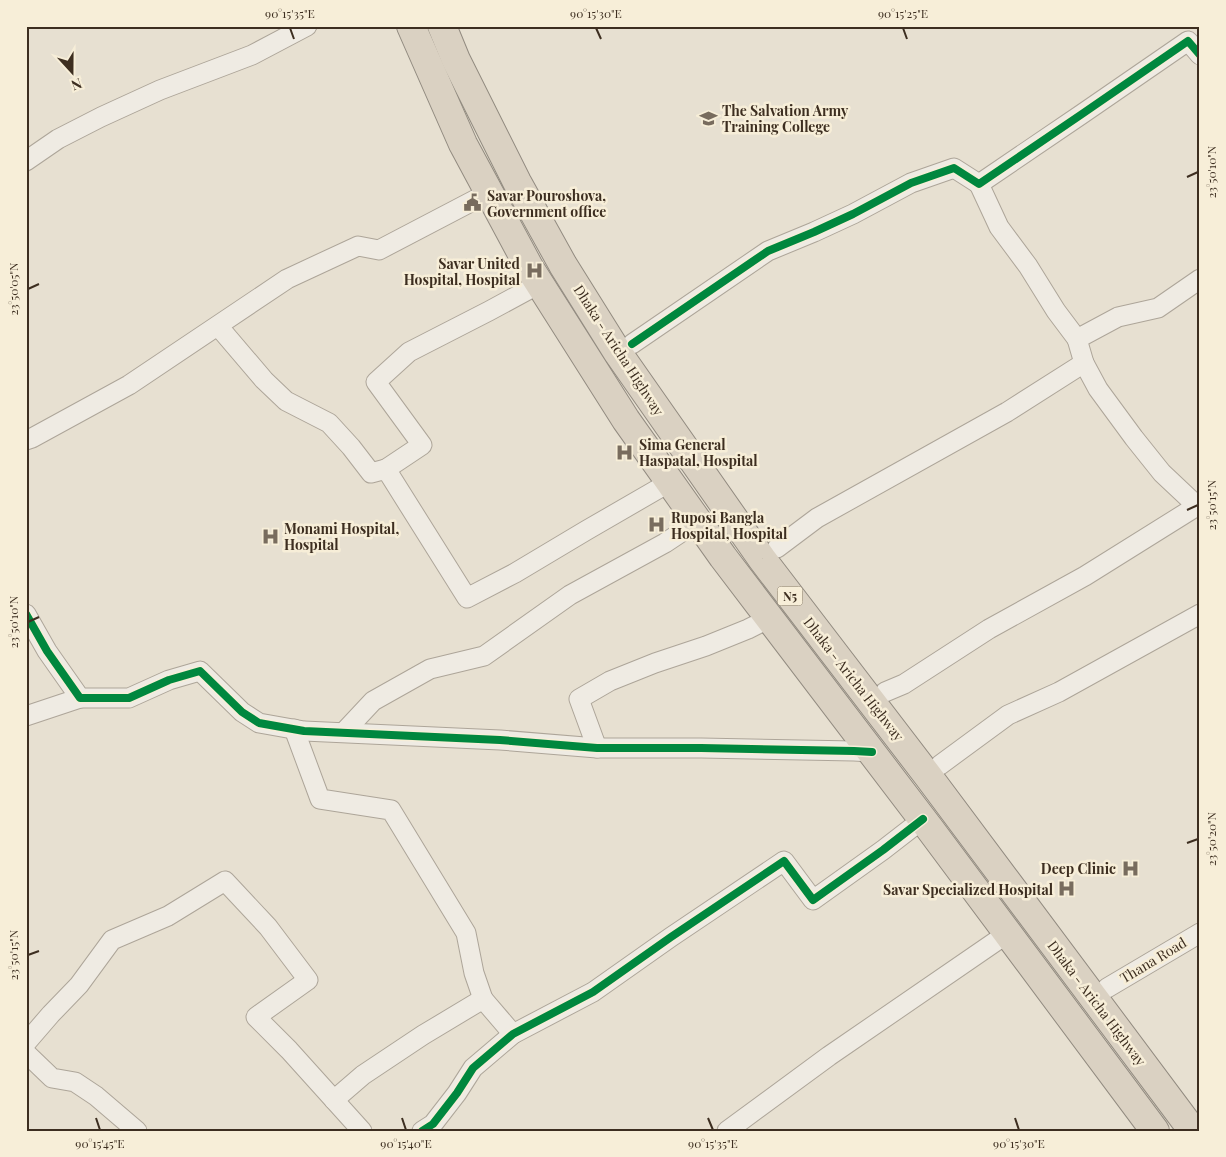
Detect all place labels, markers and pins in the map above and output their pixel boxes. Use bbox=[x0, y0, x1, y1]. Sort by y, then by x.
place label: The Salvation Army Training College bbox=[722, 101, 849, 136]
school or university icon: The Salvation Army Training College bbox=[698, 108, 718, 128]
place label: Savar Pouroshova, Government office bbox=[487, 186, 606, 221]
public building icon: Savar Pouroshova, Government office bbox=[463, 193, 483, 213]
place label: Savar United Hospital, Hospital bbox=[404, 254, 521, 289]
hospital icon: Savar United Hospital, Hospital bbox=[524, 261, 544, 281]
place label: Sima General Haspatal, Hospital bbox=[639, 435, 758, 470]
hospital icon: Sima General Haspatal, Hospital bbox=[615, 442, 635, 462]
place label: Ruposi Bangla Hospital, Hospital bbox=[671, 508, 788, 543]
hospital icon: Ruposi Bangla Hospital, Hospital bbox=[647, 515, 667, 535]
place label: Monami Hospital, Hospital bbox=[284, 519, 399, 554]
hospital icon: Monami Hospital, Hospital bbox=[260, 526, 280, 546]
hospital icon: Deep Clinic bbox=[1120, 858, 1140, 878]
place label: Deep Clinic bbox=[1041, 859, 1116, 878]
hospital icon: Savar Specialized Hospital bbox=[1057, 879, 1077, 899]
place label: Savar Specialized Hospital bbox=[883, 880, 1054, 899]

